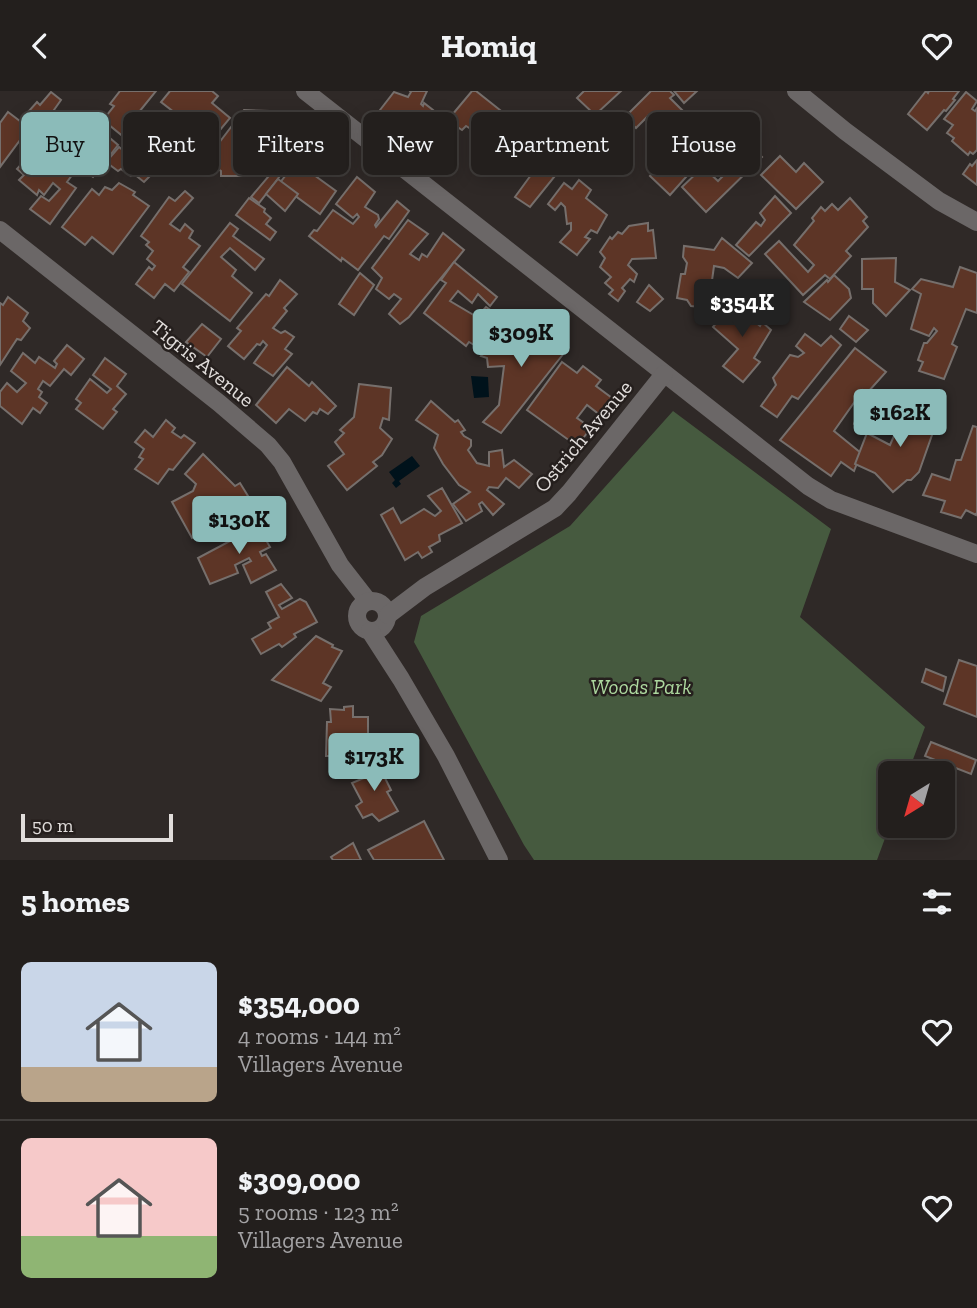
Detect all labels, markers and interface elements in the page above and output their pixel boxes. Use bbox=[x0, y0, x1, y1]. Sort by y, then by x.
icon: back bbox=[21, 27, 59, 65]
text: Homiq bbox=[441, 27, 536, 65]
icon: heart bbox=[918, 27, 956, 65]
chip: Buy bbox=[21, 112, 109, 175]
chip: Rent bbox=[123, 112, 219, 175]
chip: Filters bbox=[233, 112, 349, 175]
chip: New bbox=[363, 112, 457, 175]
chip: Apartment bbox=[471, 112, 633, 175]
chip: House bbox=[647, 112, 760, 175]
pin: $354K bbox=[693, 279, 791, 339]
text: $354K bbox=[710, 288, 774, 316]
pin: $309K bbox=[472, 309, 570, 369]
street label: Tigris Avenue bbox=[147, 314, 260, 412]
text: $309K bbox=[489, 318, 553, 346]
street label: Ostrich Avenue bbox=[529, 375, 637, 497]
pin: $162K bbox=[851, 389, 949, 449]
text: $162K bbox=[870, 398, 930, 426]
pin: $130K bbox=[190, 497, 288, 556]
text: $130K bbox=[208, 505, 270, 533]
park label: Woods Park bbox=[590, 674, 692, 699]
pin: $173K bbox=[325, 733, 423, 793]
text: $173K bbox=[344, 742, 404, 770]
north arrow bbox=[878, 761, 956, 838]
map controls bbox=[878, 761, 955, 838]
scale bar bbox=[21, 811, 173, 843]
text: 50 m bbox=[32, 814, 73, 837]
icon: filters bbox=[918, 883, 956, 921]
text: 5 homes bbox=[21, 884, 130, 920]
text: $354,000 bbox=[238, 986, 360, 1022]
icon: home bbox=[77, 990, 161, 1074]
icon: heart bbox=[918, 1013, 956, 1051]
text: 4 rooms · 144 m² bbox=[238, 1022, 401, 1050]
text: Villagers Avenue bbox=[238, 1050, 403, 1078]
text: $309,000 bbox=[238, 1162, 361, 1198]
icon: home bbox=[77, 1166, 161, 1250]
icon: heart bbox=[918, 1189, 956, 1227]
text: 5 rooms · 123 m² bbox=[238, 1198, 399, 1226]
text: Villagers Avenue bbox=[238, 1226, 403, 1254]

